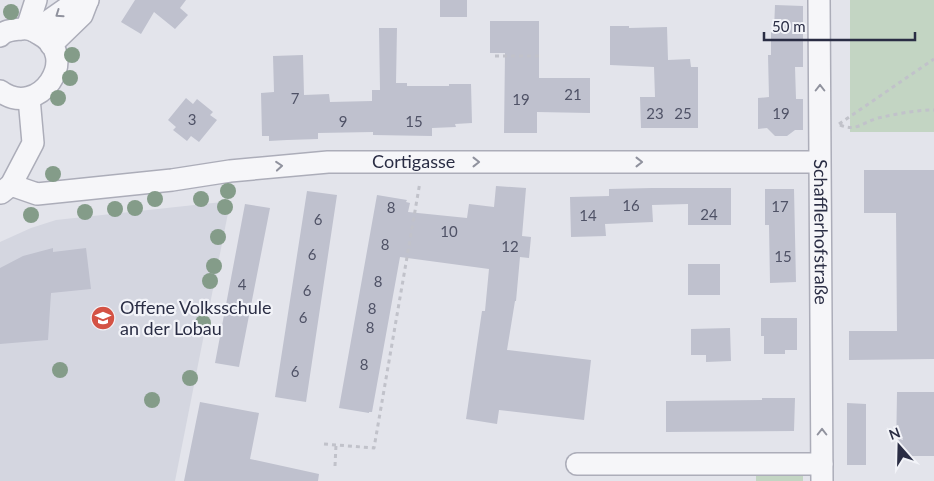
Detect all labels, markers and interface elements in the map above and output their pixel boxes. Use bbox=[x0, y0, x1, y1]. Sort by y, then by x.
one-way arrow bbox=[56, 8, 65, 17]
scale bar bbox=[764, 10, 915, 42]
text: 50 m bbox=[772, 17, 806, 35]
one-way arrow bbox=[815, 84, 825, 92]
house number: 21 bbox=[564, 85, 582, 103]
house number: 7 bbox=[291, 89, 300, 107]
house number: 19 bbox=[512, 90, 530, 108]
house number: 23 bbox=[646, 104, 664, 122]
house number: 25 bbox=[674, 104, 692, 122]
house number: 19 bbox=[772, 104, 790, 122]
house number: 3 bbox=[188, 110, 196, 128]
house number: 9 bbox=[339, 112, 347, 130]
house number: 15 bbox=[405, 112, 423, 130]
street label: Cortigasse bbox=[372, 150, 455, 172]
one-way arrow bbox=[473, 157, 481, 167]
one-way arrow bbox=[636, 157, 643, 167]
street label: Schafflerhofstraße bbox=[810, 159, 833, 305]
one-way arrow bbox=[275, 161, 283, 172]
house number: 16 bbox=[622, 196, 640, 214]
house number: 17 bbox=[771, 197, 789, 215]
house number: 8 bbox=[387, 198, 395, 216]
house number: 24 bbox=[700, 205, 718, 223]
house number: 14 bbox=[579, 206, 597, 224]
house number: 6 bbox=[314, 210, 323, 228]
house number: 10 bbox=[440, 222, 458, 240]
house number: 8 bbox=[381, 235, 389, 253]
house number: 12 bbox=[501, 237, 519, 255]
house number: 6 bbox=[308, 245, 317, 263]
house number: 15 bbox=[774, 247, 792, 265]
house number: 8 bbox=[374, 272, 382, 290]
house number: 4 bbox=[238, 275, 247, 293]
house number: 6 bbox=[303, 281, 312, 299]
place label: Offene Volksschule an der Lobau bbox=[120, 296, 271, 339]
house number: 8 bbox=[368, 299, 376, 317]
school or university icon: Offene Volksschule an der Lobau bbox=[90, 305, 116, 331]
house number: 6 bbox=[299, 308, 308, 326]
house number: 8 bbox=[366, 318, 374, 336]
house number: 8 bbox=[360, 355, 368, 373]
house number: 6 bbox=[291, 362, 300, 380]
north arrow bbox=[874, 421, 924, 471]
text: N bbox=[886, 423, 902, 443]
one-way arrow bbox=[817, 428, 827, 436]

